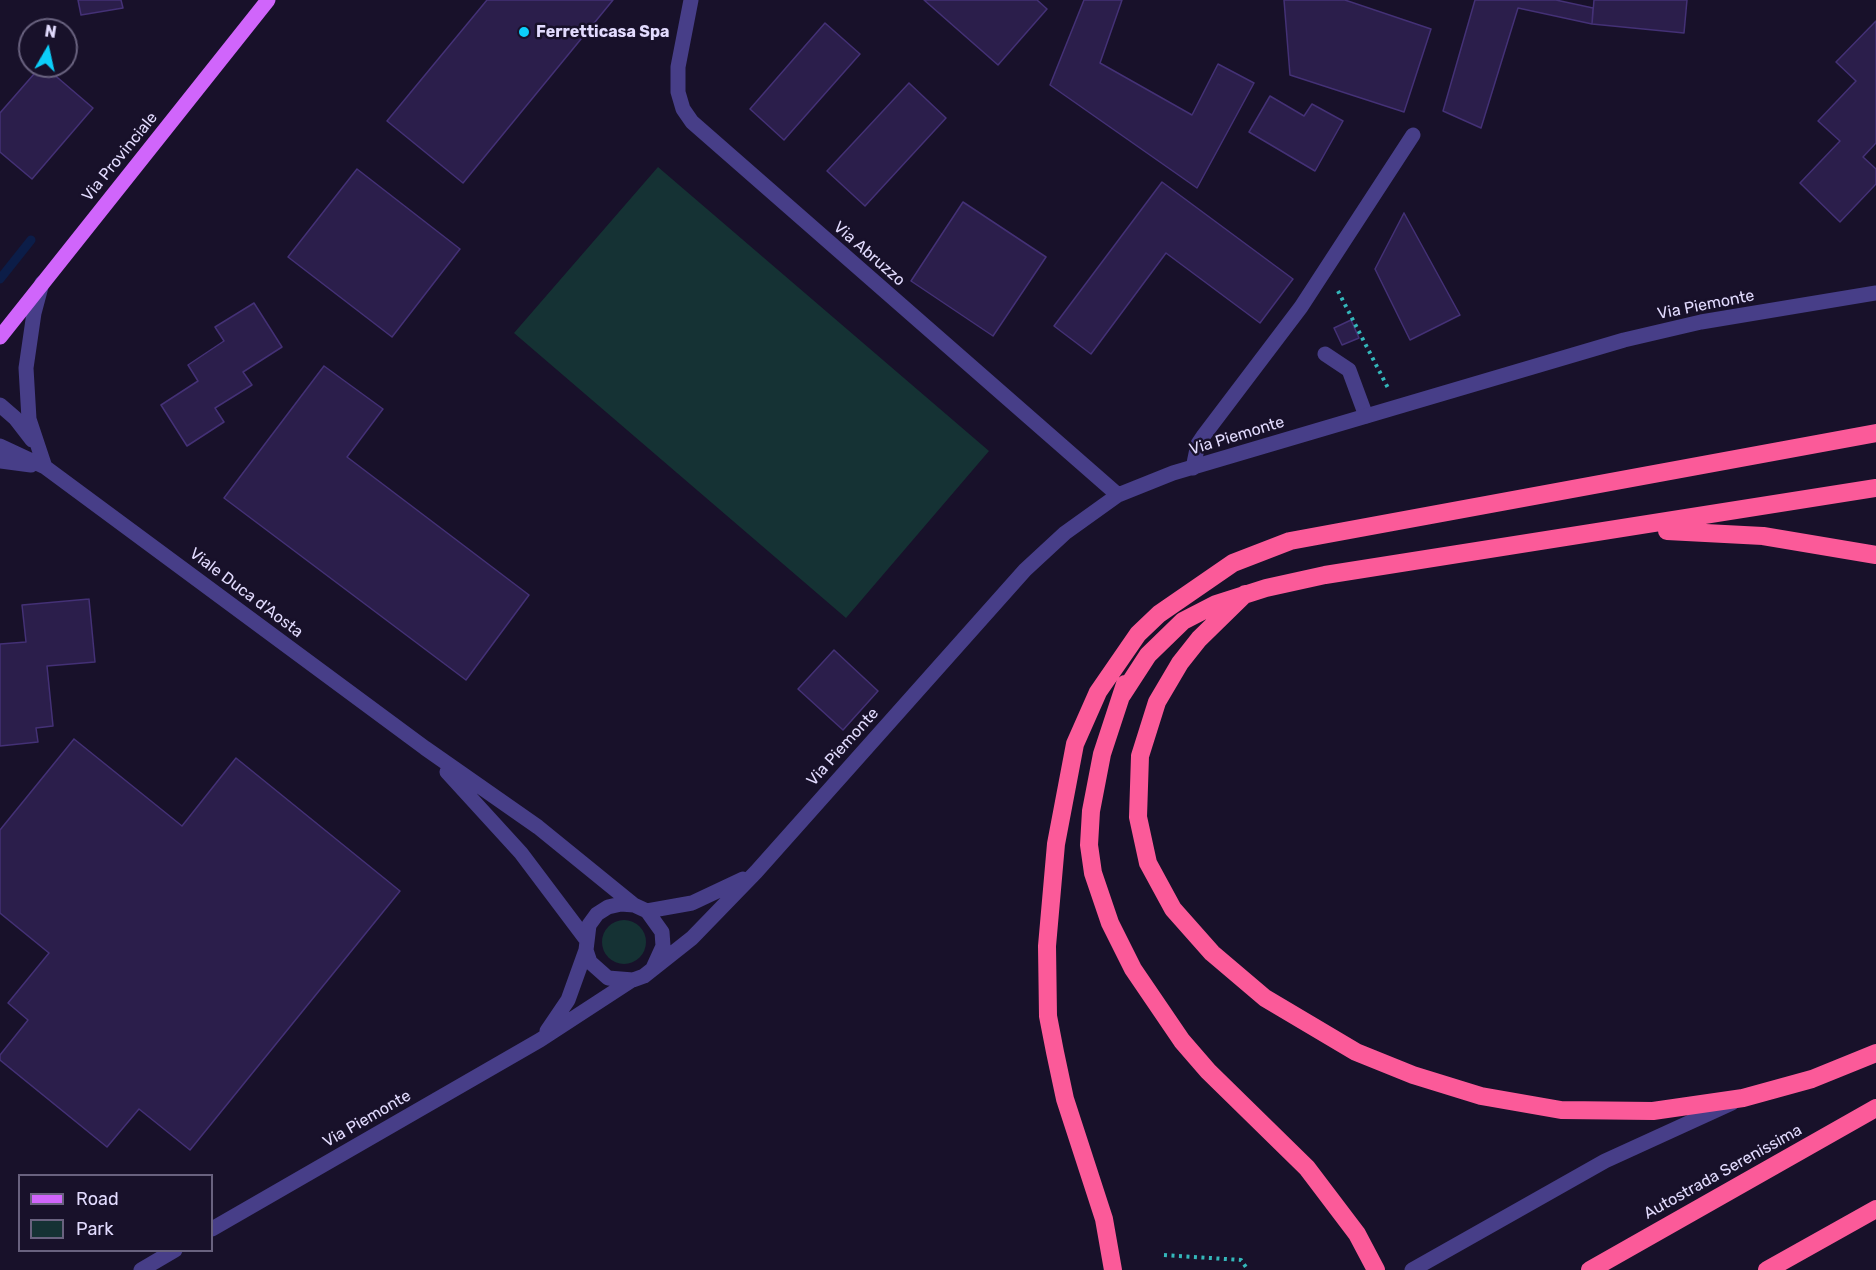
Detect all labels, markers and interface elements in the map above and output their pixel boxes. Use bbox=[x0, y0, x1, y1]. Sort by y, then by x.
north arrow bbox=[18, 18, 78, 78]
text: N bbox=[43, 21, 58, 42]
place label: Ferretticasa Spa bbox=[536, 22, 669, 42]
marker: Ferretticasa Spa bbox=[517, 25, 531, 39]
street label: Via Provinciale bbox=[78, 109, 162, 205]
street label: Via Abruzzo bbox=[829, 218, 909, 290]
street label: Via Piemonte bbox=[1656, 286, 1756, 324]
street label: Via Piemonte bbox=[1187, 412, 1287, 460]
street label: Viale Duca d'Aosta bbox=[185, 544, 307, 642]
street label: Via Piemonte bbox=[803, 704, 883, 790]
street label: Via Piemonte bbox=[320, 1086, 414, 1152]
street label: Autostrada Serenissima bbox=[1641, 1121, 1805, 1223]
legend bbox=[18, 1174, 213, 1252]
text: Road bbox=[76, 1188, 119, 1210]
text: Park bbox=[76, 1218, 113, 1240]

